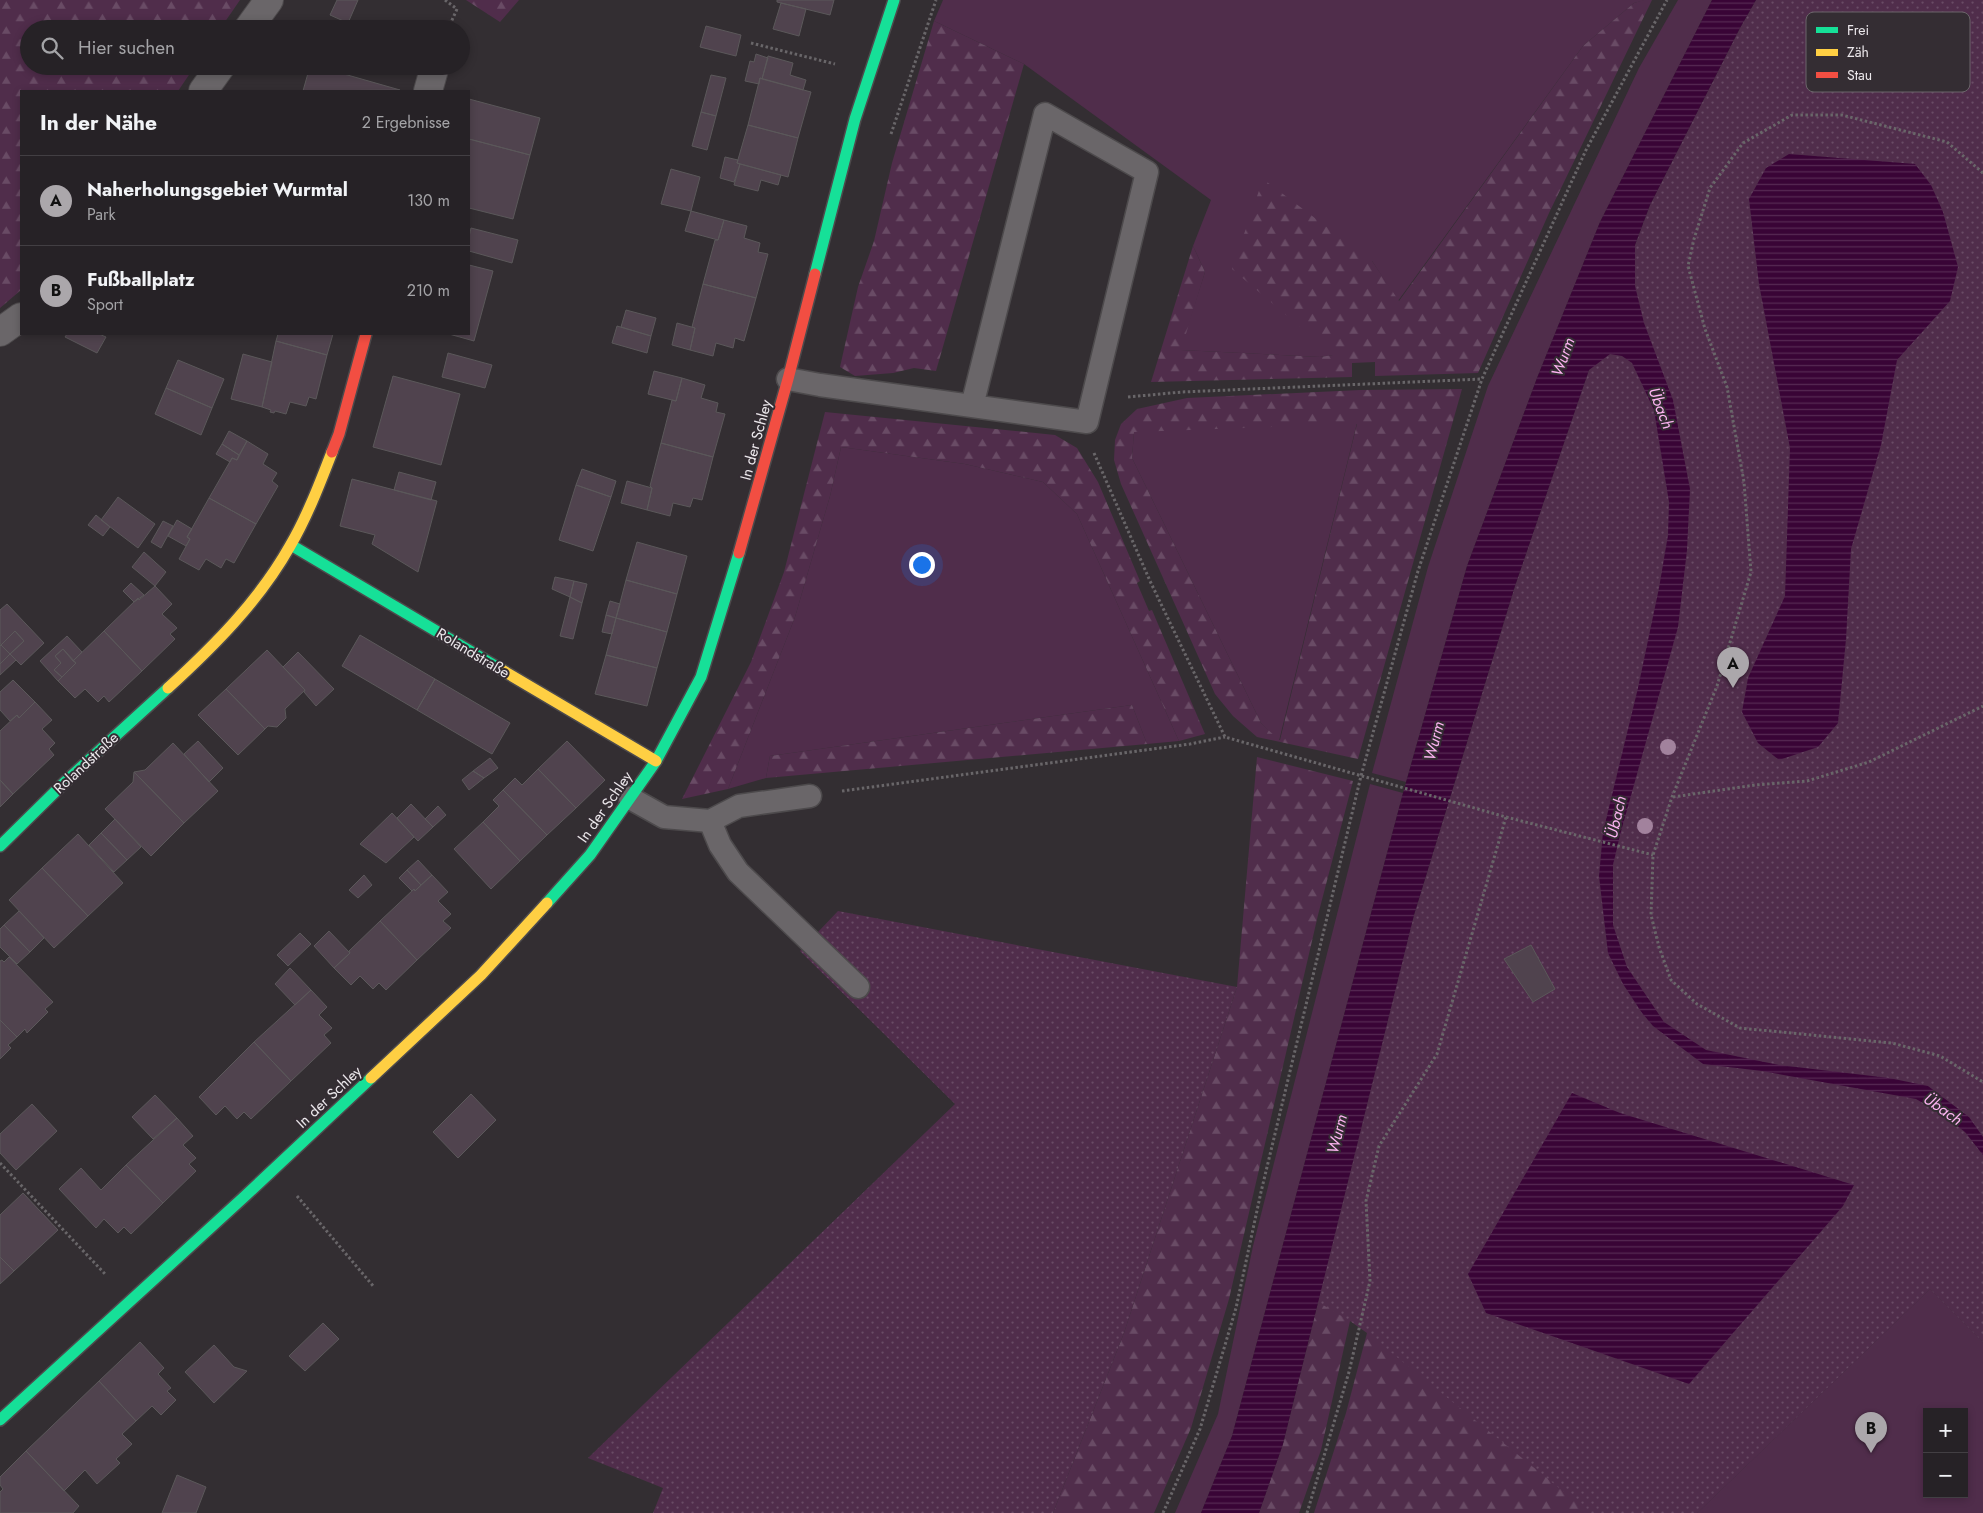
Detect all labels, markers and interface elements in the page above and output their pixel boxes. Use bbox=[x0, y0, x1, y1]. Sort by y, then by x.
legend bbox=[1806, 12, 1970, 92]
search box bbox=[20, 20, 470, 75]
text: Frei bbox=[1847, 20, 1869, 40]
icon: search bbox=[38, 34, 66, 62]
text: Hier suchen bbox=[78, 34, 175, 61]
text: Zäh bbox=[1847, 42, 1869, 62]
text: Stau bbox=[1847, 65, 1872, 85]
text: In der Nähe bbox=[40, 108, 157, 138]
text: 2 Ergebnisse bbox=[362, 111, 450, 134]
text: Naherholungsgebiet Wurmtal bbox=[87, 176, 348, 203]
text: A bbox=[50, 189, 62, 212]
text: 130 m bbox=[407, 189, 450, 212]
text: Park bbox=[87, 203, 116, 226]
text: Fußballplatz bbox=[87, 266, 195, 293]
text: B bbox=[51, 279, 61, 302]
text: 210 m bbox=[407, 279, 450, 302]
text: Sport bbox=[87, 293, 123, 316]
water label: Wurm bbox=[1545, 334, 1581, 380]
water label: Übach bbox=[1643, 384, 1679, 432]
street label: In der Schley bbox=[735, 397, 777, 483]
your location bbox=[909, 552, 935, 578]
street label: Rolandstraße bbox=[432, 622, 514, 684]
pin: A bbox=[1717, 647, 1749, 688]
water label: Wurm bbox=[1418, 719, 1450, 763]
street label: Rolandstraße bbox=[49, 727, 124, 799]
street label: In der Schley bbox=[572, 766, 638, 847]
water label: Übach bbox=[1600, 793, 1632, 841]
street label: In der Schley bbox=[291, 1060, 367, 1133]
water label: Übach bbox=[1919, 1087, 1967, 1131]
water label: Wurm bbox=[1321, 1112, 1353, 1156]
map controls bbox=[1923, 1408, 1968, 1498]
button: + bbox=[1923, 1408, 1968, 1453]
pin: B bbox=[1855, 1412, 1887, 1453]
button: − bbox=[1923, 1453, 1968, 1498]

